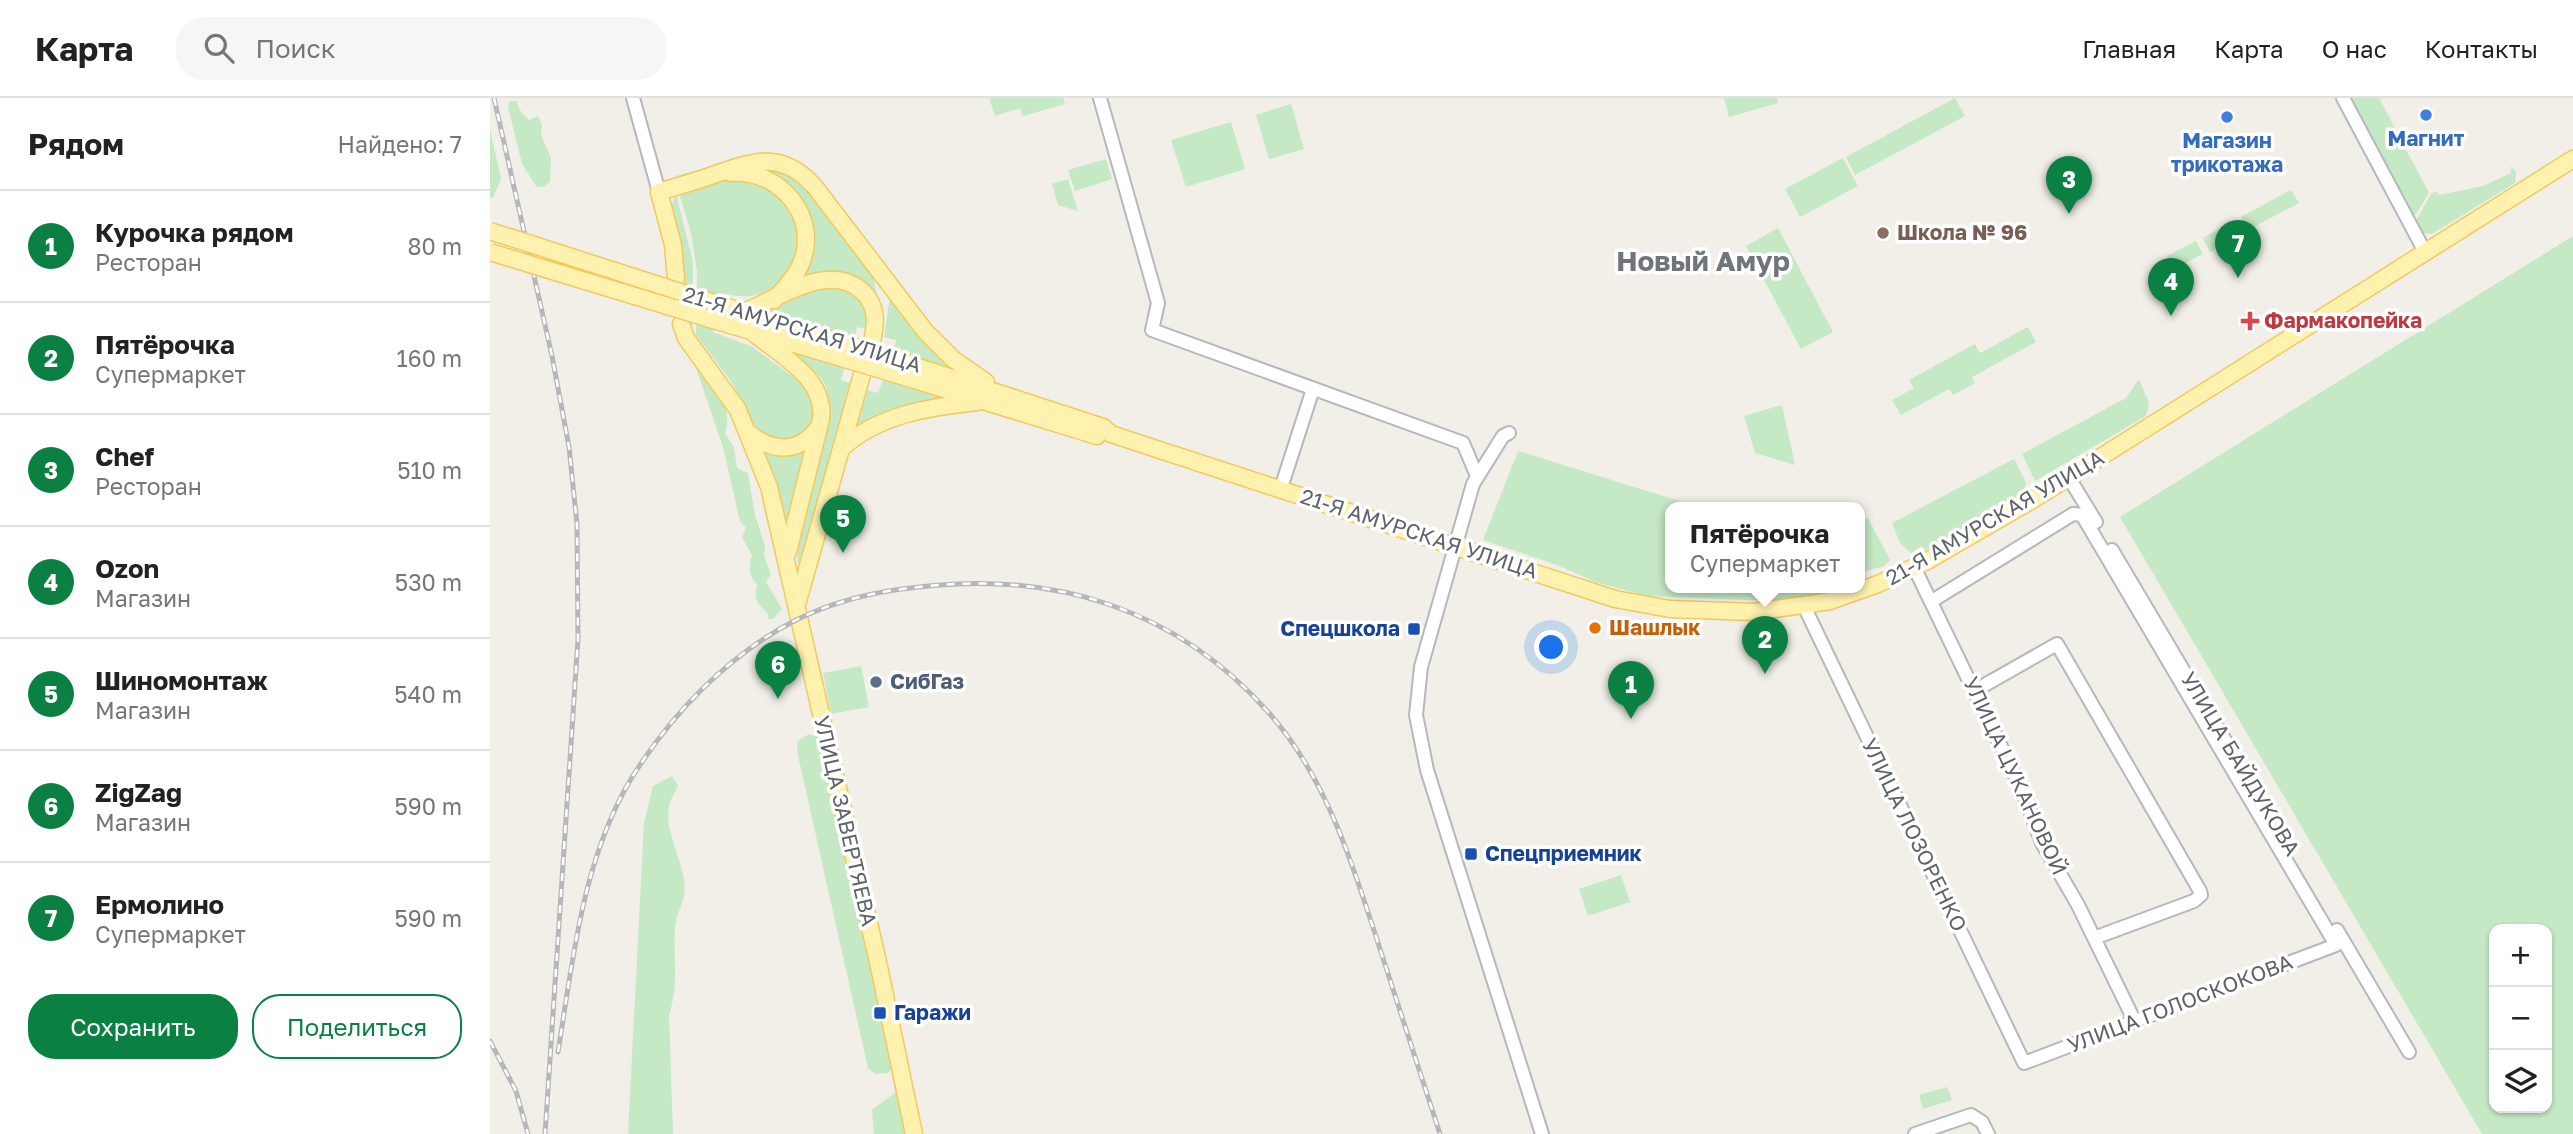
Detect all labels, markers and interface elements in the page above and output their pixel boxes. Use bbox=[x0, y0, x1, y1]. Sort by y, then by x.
search box bbox=[176, 17, 666, 80]
text: Карта bbox=[35, 29, 134, 68]
icon: search bbox=[200, 29, 238, 67]
text: Поиск bbox=[256, 33, 336, 64]
text: Главная bbox=[2082, 34, 2176, 63]
text: Карта bbox=[2214, 34, 2284, 63]
text: О нас bbox=[2322, 34, 2387, 63]
text: Контакты bbox=[2425, 34, 2538, 63]
marker: Магнит bbox=[2418, 107, 2434, 123]
marker: Магазин трикотажа bbox=[2219, 109, 2235, 125]
place label: Магнит bbox=[2387, 125, 2465, 151]
text: Рядом bbox=[28, 126, 124, 162]
place label: Магазин трикотажа bbox=[2171, 127, 2283, 177]
text: Найдено: 7 bbox=[338, 130, 462, 158]
pin: 3 bbox=[2046, 156, 2092, 214]
text: Курочка рядом bbox=[95, 217, 293, 248]
place label: Школа № 96 bbox=[1897, 219, 2027, 245]
pin: 7 bbox=[2215, 220, 2261, 278]
marker: Школа № 96 bbox=[1875, 225, 1891, 241]
text: 1 bbox=[45, 232, 57, 260]
text: 80 m bbox=[408, 232, 462, 260]
district label: Новый Амур bbox=[1616, 244, 1790, 277]
text: Ресторан bbox=[95, 248, 202, 276]
pin: 4 bbox=[2148, 258, 2194, 316]
street label: 21-Я АМУРСКАЯ УЛИЦА bbox=[680, 280, 924, 378]
place label: Фармакопейка bbox=[2264, 307, 2422, 333]
marker: Фармакопейка bbox=[2242, 313, 2258, 329]
text: Пятёрочка bbox=[95, 329, 235, 360]
text: 2 bbox=[44, 344, 58, 372]
text: 160 m bbox=[397, 344, 462, 372]
text: Супермаркет bbox=[95, 360, 246, 388]
text: Chef bbox=[95, 441, 154, 472]
street label: 21-Я АМУРСКАЯ УЛИЦА bbox=[1881, 444, 2108, 590]
text: 3 bbox=[44, 456, 58, 484]
text: 510 m bbox=[397, 456, 462, 484]
text: Ресторан bbox=[95, 472, 202, 500]
street label: 21-Я АМУРСКАЯ УЛИЦА bbox=[1298, 482, 1541, 584]
pin: 5 bbox=[820, 495, 866, 553]
popup bbox=[1665, 502, 1865, 593]
text: Пятёрочка bbox=[1690, 518, 1829, 549]
text: Супермаркет bbox=[1690, 549, 1840, 577]
text: Ozon bbox=[95, 553, 159, 584]
text: 4 bbox=[44, 568, 58, 596]
text: 530 m bbox=[395, 568, 462, 596]
text: Магазин bbox=[95, 584, 191, 612]
place label: Шашлык bbox=[1609, 614, 1700, 640]
place label: Спецшкола bbox=[1280, 615, 1400, 641]
pin: 2 bbox=[1742, 616, 1788, 674]
marker: Шашлык bbox=[1587, 620, 1603, 636]
marker: Спецшкола bbox=[1406, 621, 1422, 637]
your location bbox=[1534, 630, 1568, 664]
pin: 6 bbox=[755, 641, 801, 699]
pin: 1 bbox=[1608, 661, 1654, 719]
text: Шиномонтаж bbox=[95, 665, 268, 696]
street label: УЛИЦА БАЙДУКОВА bbox=[2176, 667, 2306, 860]
place label: СибГаз bbox=[890, 668, 964, 694]
street label: УЛИЦА ЦУКАНОВОЙ bbox=[1959, 672, 2073, 879]
marker: СибГаз bbox=[868, 674, 884, 690]
text: 5 bbox=[44, 680, 58, 708]
text: 540 m bbox=[394, 680, 462, 708]
text: Магазин bbox=[95, 696, 191, 724]
street label: УЛИЦА ЗАВЕРТЯЕВА bbox=[809, 713, 883, 928]
street label: УЛИЦА ЛОЗОРЕНКО bbox=[1857, 734, 1973, 935]
text: ZigZag bbox=[95, 777, 182, 808]
text: 6 bbox=[44, 792, 58, 820]
text: 590 m bbox=[394, 792, 462, 820]
text: Магазин bbox=[95, 808, 191, 836]
place label: Спецприемник bbox=[1485, 840, 1642, 866]
marker: Спецприемник bbox=[1463, 846, 1479, 862]
text: Ермолино bbox=[95, 889, 224, 920]
text: 7 bbox=[45, 904, 57, 932]
text: 590 m bbox=[394, 904, 462, 932]
text: Супермаркет bbox=[95, 920, 246, 948]
map controls bbox=[2489, 924, 2552, 1113]
button: + bbox=[2489, 924, 2552, 987]
street label: УЛИЦА ГОЛОСКОКОВА bbox=[2063, 948, 2296, 1058]
button: − bbox=[2489, 987, 2552, 1050]
button: Сохранить bbox=[28, 994, 238, 1059]
button: Поделиться bbox=[252, 994, 462, 1059]
place label: Гаражи bbox=[894, 999, 971, 1025]
marker: Гаражи bbox=[872, 1005, 888, 1021]
button: layers bbox=[2489, 1050, 2552, 1113]

